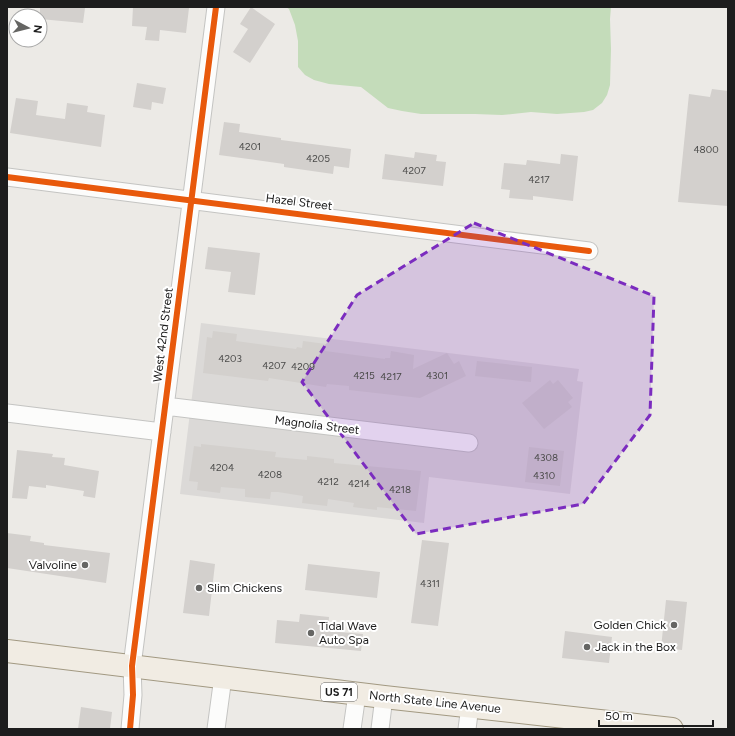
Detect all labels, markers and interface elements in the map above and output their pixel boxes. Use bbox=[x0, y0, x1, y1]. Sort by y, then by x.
north arrow bbox=[8, 8, 48, 48]
text: N bbox=[30, 24, 44, 34]
house number: 4201 bbox=[239, 140, 261, 153]
house number: 4800 bbox=[693, 143, 719, 156]
house number: 4205 bbox=[306, 152, 330, 165]
house number: 4207 bbox=[402, 164, 426, 177]
house number: 4217 bbox=[528, 173, 550, 186]
street label: Hazel Street bbox=[265, 191, 333, 213]
street label: West 42nd Street bbox=[150, 286, 176, 383]
house number: 4203 bbox=[218, 352, 242, 365]
house number: 4207 bbox=[262, 359, 286, 372]
house number: 4209 bbox=[291, 360, 315, 373]
house number: 4215 bbox=[353, 369, 375, 382]
house number: 4301 bbox=[426, 369, 448, 382]
house number: 4217 bbox=[380, 370, 402, 383]
street label: Magnolia Street bbox=[274, 413, 361, 437]
house number: 4308 bbox=[534, 451, 558, 464]
house number: 4204 bbox=[210, 461, 234, 474]
house number: 4208 bbox=[258, 468, 282, 481]
house number: 4310 bbox=[533, 469, 555, 482]
house number: 4212 bbox=[317, 475, 339, 488]
house number: 4214 bbox=[348, 477, 370, 490]
house number: 4218 bbox=[389, 483, 411, 496]
place label: Valvoline bbox=[29, 558, 77, 572]
marker: Valvoline bbox=[80, 560, 90, 570]
house number: 4311 bbox=[420, 577, 440, 590]
place label: Slim Chickens bbox=[207, 581, 283, 595]
marker: Slim Chickens bbox=[194, 583, 204, 593]
place label: Golden Chick bbox=[594, 618, 666, 632]
place label: Tidal Wave Auto Spa bbox=[319, 619, 377, 647]
marker: Golden Chick bbox=[669, 620, 679, 630]
marker: Tidal Wave Auto Spa bbox=[306, 628, 316, 638]
place label: Jack in the Box bbox=[595, 640, 676, 654]
marker: Jack in the Box bbox=[582, 642, 592, 652]
road number: US 71 bbox=[321, 683, 357, 701]
street label: North State Line Avenue bbox=[368, 688, 502, 716]
scale bar bbox=[599, 702, 713, 728]
text: 50 m bbox=[605, 709, 633, 723]

